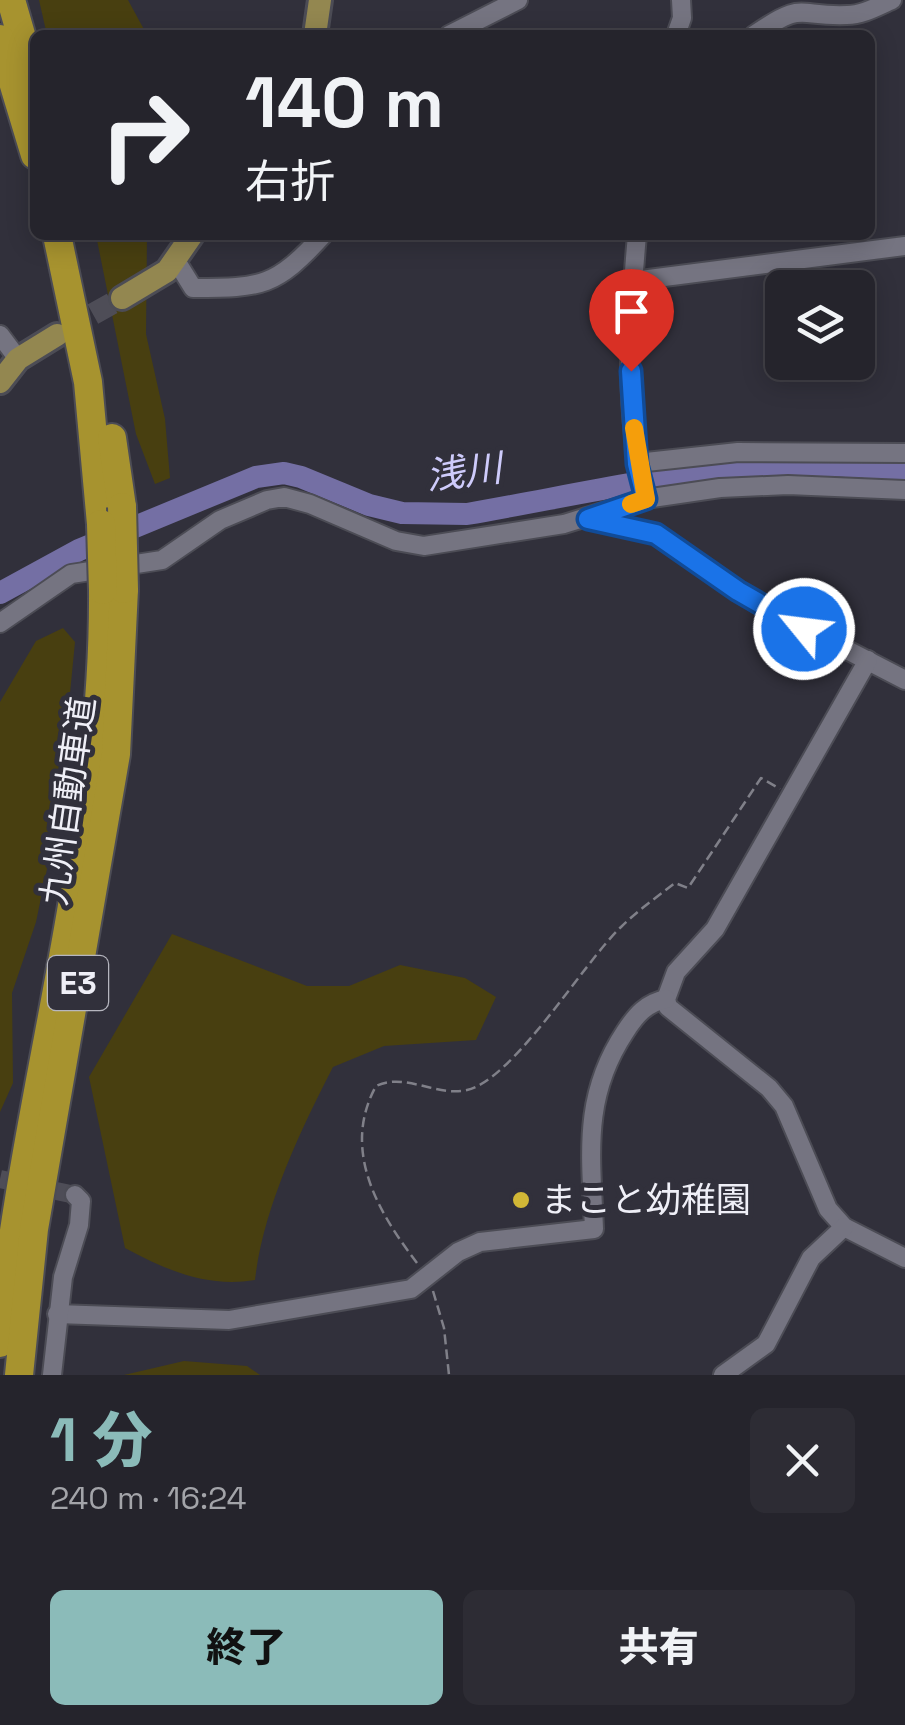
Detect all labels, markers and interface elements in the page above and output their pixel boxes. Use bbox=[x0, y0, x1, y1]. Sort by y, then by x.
text: 140 m bbox=[245, 58, 444, 147]
icon: right bbox=[80, 70, 210, 200]
text: 右折 bbox=[245, 153, 335, 210]
pin bbox=[589, 269, 674, 372]
map controls bbox=[765, 270, 875, 380]
button: layers bbox=[765, 270, 875, 380]
icon: arrive bbox=[604, 284, 659, 339]
water label: 浅川 bbox=[423, 443, 509, 500]
position arrow bbox=[752, 577, 856, 681]
street label: 九州自動車道 bbox=[32, 694, 104, 908]
road number: E3 bbox=[48, 956, 108, 1010]
place label: まこと幼稚園 bbox=[541, 1178, 751, 1222]
marker: まこと幼稚園 bbox=[510, 1189, 532, 1211]
text: 1 分 bbox=[50, 1402, 152, 1479]
button: close bbox=[750, 1408, 855, 1513]
text: 240 m · 16:24 bbox=[50, 1478, 246, 1518]
button: 終了 bbox=[50, 1590, 443, 1705]
button: 共有 bbox=[463, 1590, 855, 1705]

